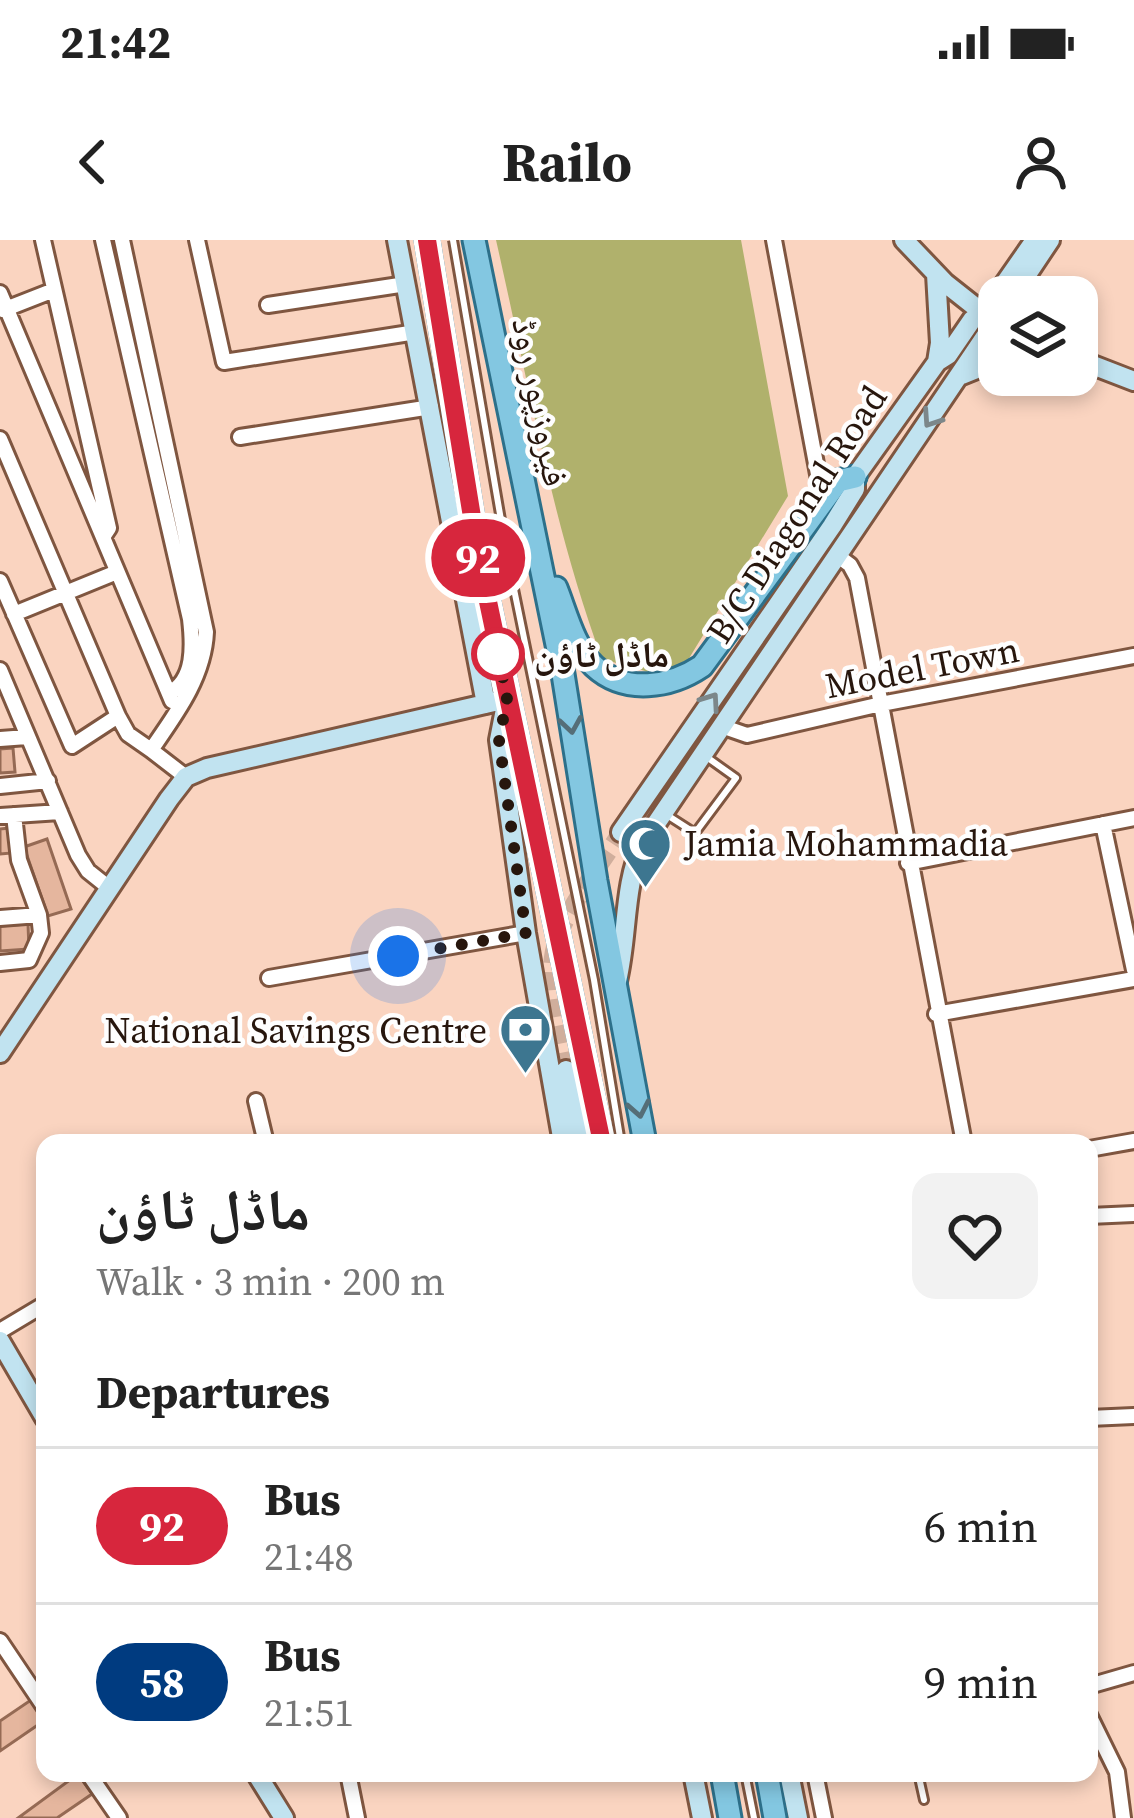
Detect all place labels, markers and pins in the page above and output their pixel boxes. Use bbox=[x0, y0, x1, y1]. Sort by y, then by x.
marker: ماڈل ٹاؤن bbox=[473, 629, 523, 679]
place label: ماڈل ٹاؤن bbox=[534, 630, 669, 679]
mosque icon: Jamia Mohammadia bbox=[617, 815, 673, 889]
place label: Jamia Mohammadia bbox=[683, 819, 1009, 868]
bank icon: National Savings Centre bbox=[498, 1002, 554, 1076]
place label: National Savings Centre bbox=[104, 1006, 487, 1055]

